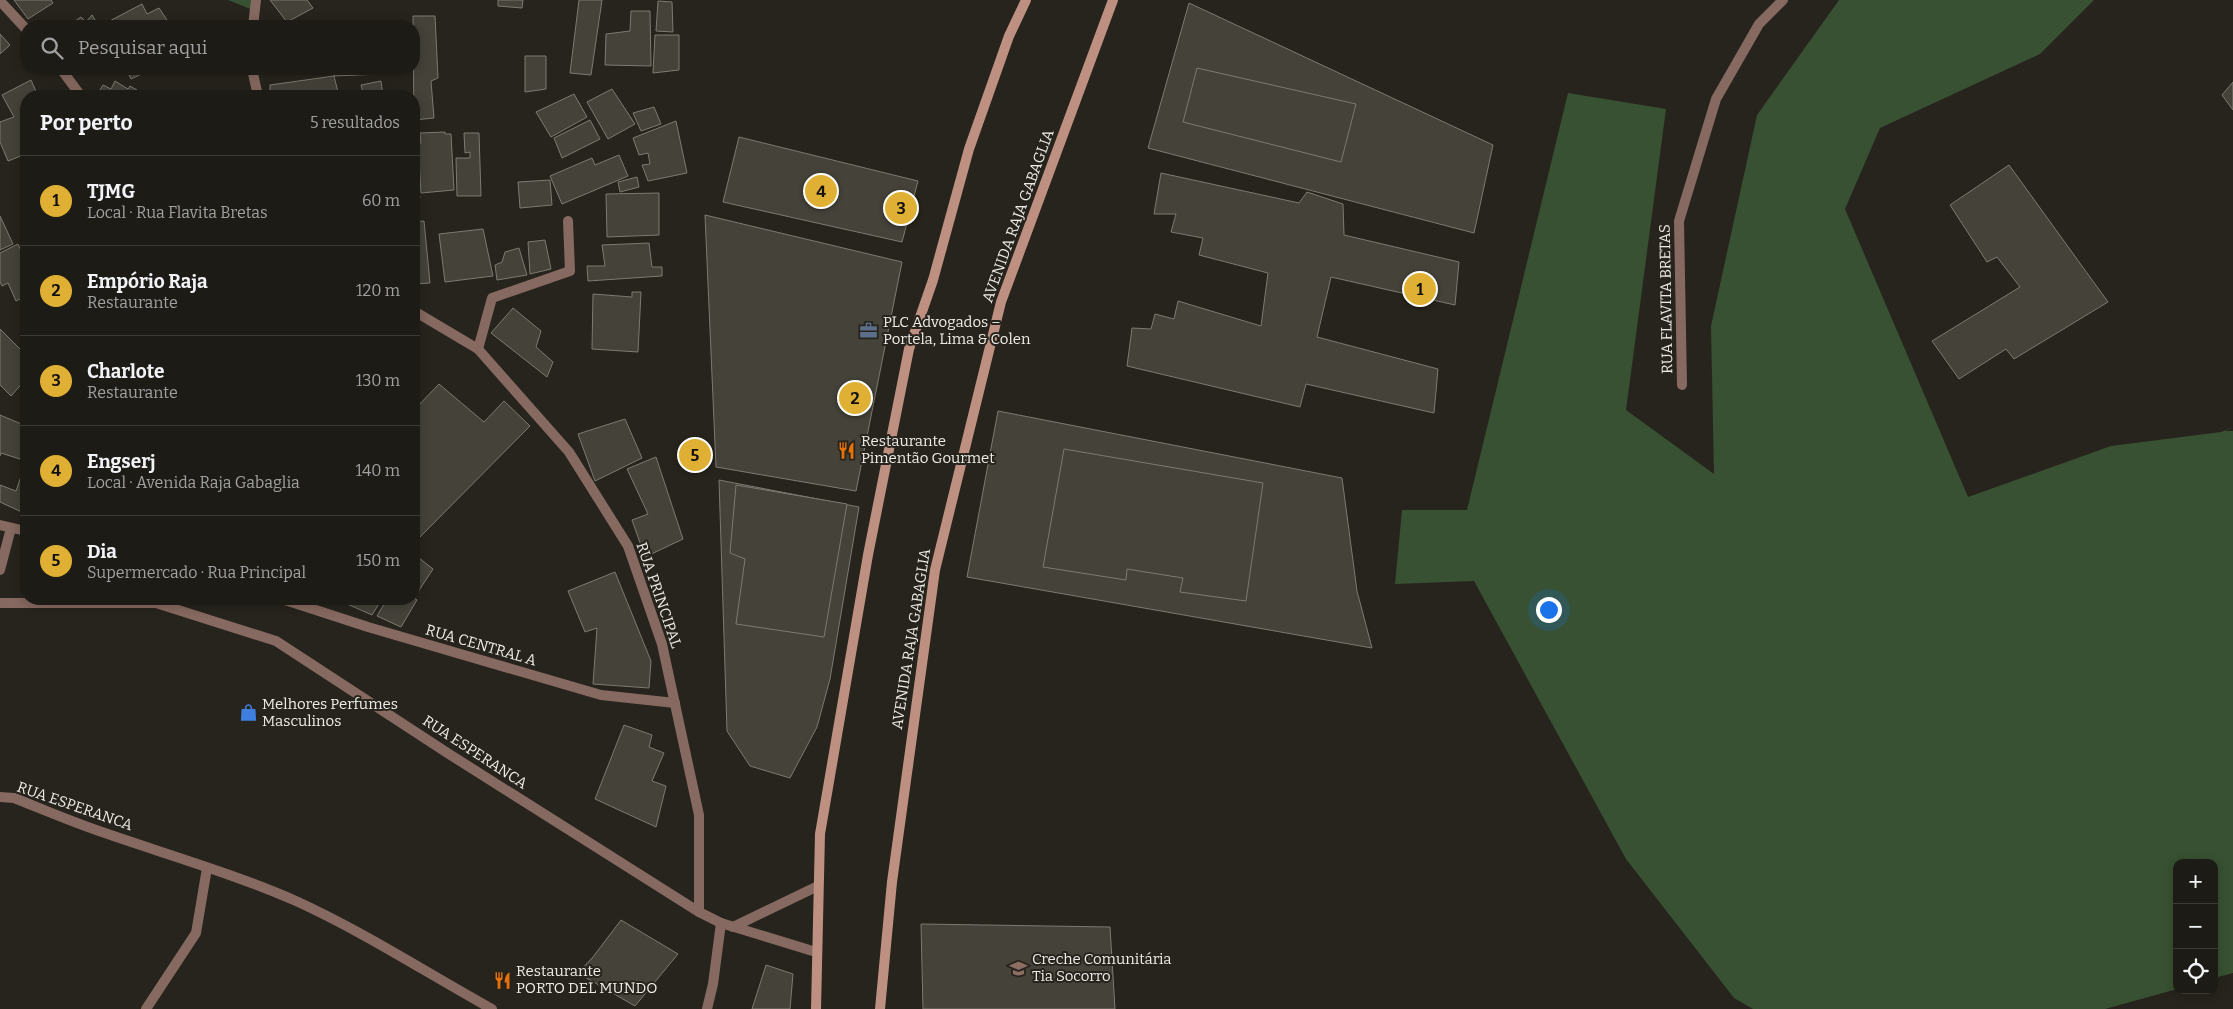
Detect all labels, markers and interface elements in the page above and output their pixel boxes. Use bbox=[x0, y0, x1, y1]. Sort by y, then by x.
search box bbox=[20, 20, 420, 75]
icon: search bbox=[38, 34, 66, 62]
text: Pesquisar aqui bbox=[78, 36, 207, 59]
text: Por perto bbox=[40, 110, 133, 136]
text: 5 resultados bbox=[310, 113, 400, 132]
street label: AVENIDA RAJA GABAGLIA bbox=[978, 127, 1058, 305]
pin: 4 bbox=[805, 172, 837, 210]
text: TJMG bbox=[87, 180, 135, 203]
pin: 3 bbox=[885, 189, 917, 227]
text: 1 bbox=[53, 191, 59, 210]
text: 60 m bbox=[362, 191, 400, 210]
text: Local · Rua Flavita Bretas bbox=[87, 203, 268, 222]
street label: RUA FLAVITA BRETAS bbox=[1656, 224, 1676, 374]
text: Empório Raja bbox=[87, 270, 208, 293]
pin: 1 bbox=[1404, 270, 1436, 308]
text: 2 bbox=[51, 281, 61, 300]
text: 120 m bbox=[356, 281, 400, 300]
text: Restaurante bbox=[87, 293, 178, 312]
place label: PLC Advogados – Portela, Lima & Colen bbox=[883, 313, 1031, 348]
office icon: PLC Advogados – Portela, Lima & Colen bbox=[859, 321, 879, 341]
text: Charlote bbox=[87, 360, 164, 383]
text: 3 bbox=[51, 371, 61, 390]
text: 130 m bbox=[356, 371, 400, 390]
pin: 2 bbox=[839, 379, 871, 417]
text: Restaurante bbox=[87, 383, 178, 402]
place label: Restaurante Pimentão Gourmet bbox=[861, 432, 995, 467]
pin: 5 bbox=[679, 436, 711, 474]
restaurant icon: Restaurante Pimentão Gourmet bbox=[837, 440, 857, 460]
text: Engserj bbox=[87, 450, 156, 473]
text: 4 bbox=[51, 461, 61, 480]
text: 140 m bbox=[355, 461, 400, 480]
text: Local · Avenida Raja Gabaglia bbox=[87, 473, 300, 492]
text: Dia bbox=[87, 540, 117, 563]
street label: RUA PRINCIPAL bbox=[632, 540, 686, 650]
street label: AVENIDA RAJA GABAGLIA bbox=[888, 547, 934, 731]
text: 5 bbox=[52, 551, 60, 570]
text: 150 m bbox=[356, 551, 400, 570]
text: Supermercado · Rua Principal bbox=[87, 563, 306, 582]
your location bbox=[1536, 597, 1562, 623]
street label: RUA CENTRAL A bbox=[424, 621, 539, 670]
place label: Melhores Perfumes Masculinos bbox=[262, 695, 398, 730]
shop icon: Melhores Perfumes Masculinos bbox=[238, 703, 258, 723]
street label: RUA ESPERANCA bbox=[419, 711, 531, 793]
street label: RUA ESPERANCA bbox=[15, 778, 136, 834]
map controls bbox=[2173, 859, 2218, 994]
button: + bbox=[2173, 859, 2218, 904]
button: − bbox=[2173, 904, 2218, 949]
button: locate bbox=[2173, 949, 2218, 994]
place label: Creche Comunitária Tia Socorro bbox=[1032, 950, 1172, 985]
school or university icon: Creche Comunitária Tia Socorro bbox=[1008, 958, 1028, 978]
place label: Restaurante PORTO DEL MUNDO bbox=[516, 962, 658, 997]
restaurant icon: Restaurante PORTO DEL MUNDO bbox=[492, 970, 512, 990]

